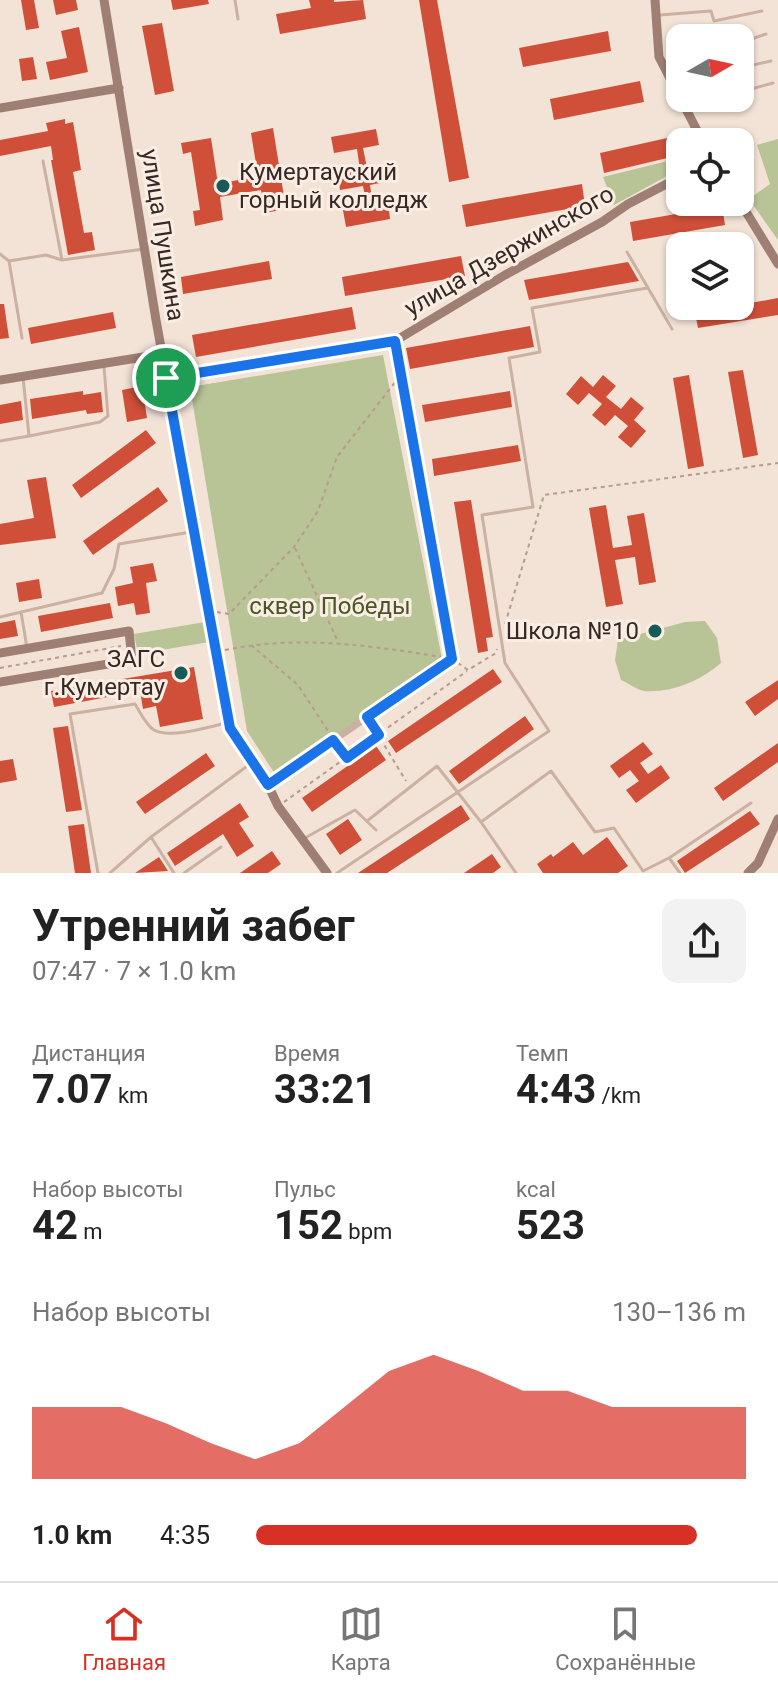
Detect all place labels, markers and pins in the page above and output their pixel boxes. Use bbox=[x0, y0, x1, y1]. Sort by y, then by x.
place label: Кумертауский горный колледж bbox=[239, 158, 428, 214]
marker: Кумертауский горный колледж bbox=[214, 177, 232, 195]
pin bbox=[132, 344, 200, 412]
place label: Школа №10 bbox=[506, 617, 639, 645]
marker: Школа №10 bbox=[646, 622, 664, 640]
place label: ЗАГС г.Кумертау bbox=[44, 645, 166, 701]
marker: ЗАГС г.Кумертау bbox=[172, 664, 190, 682]

